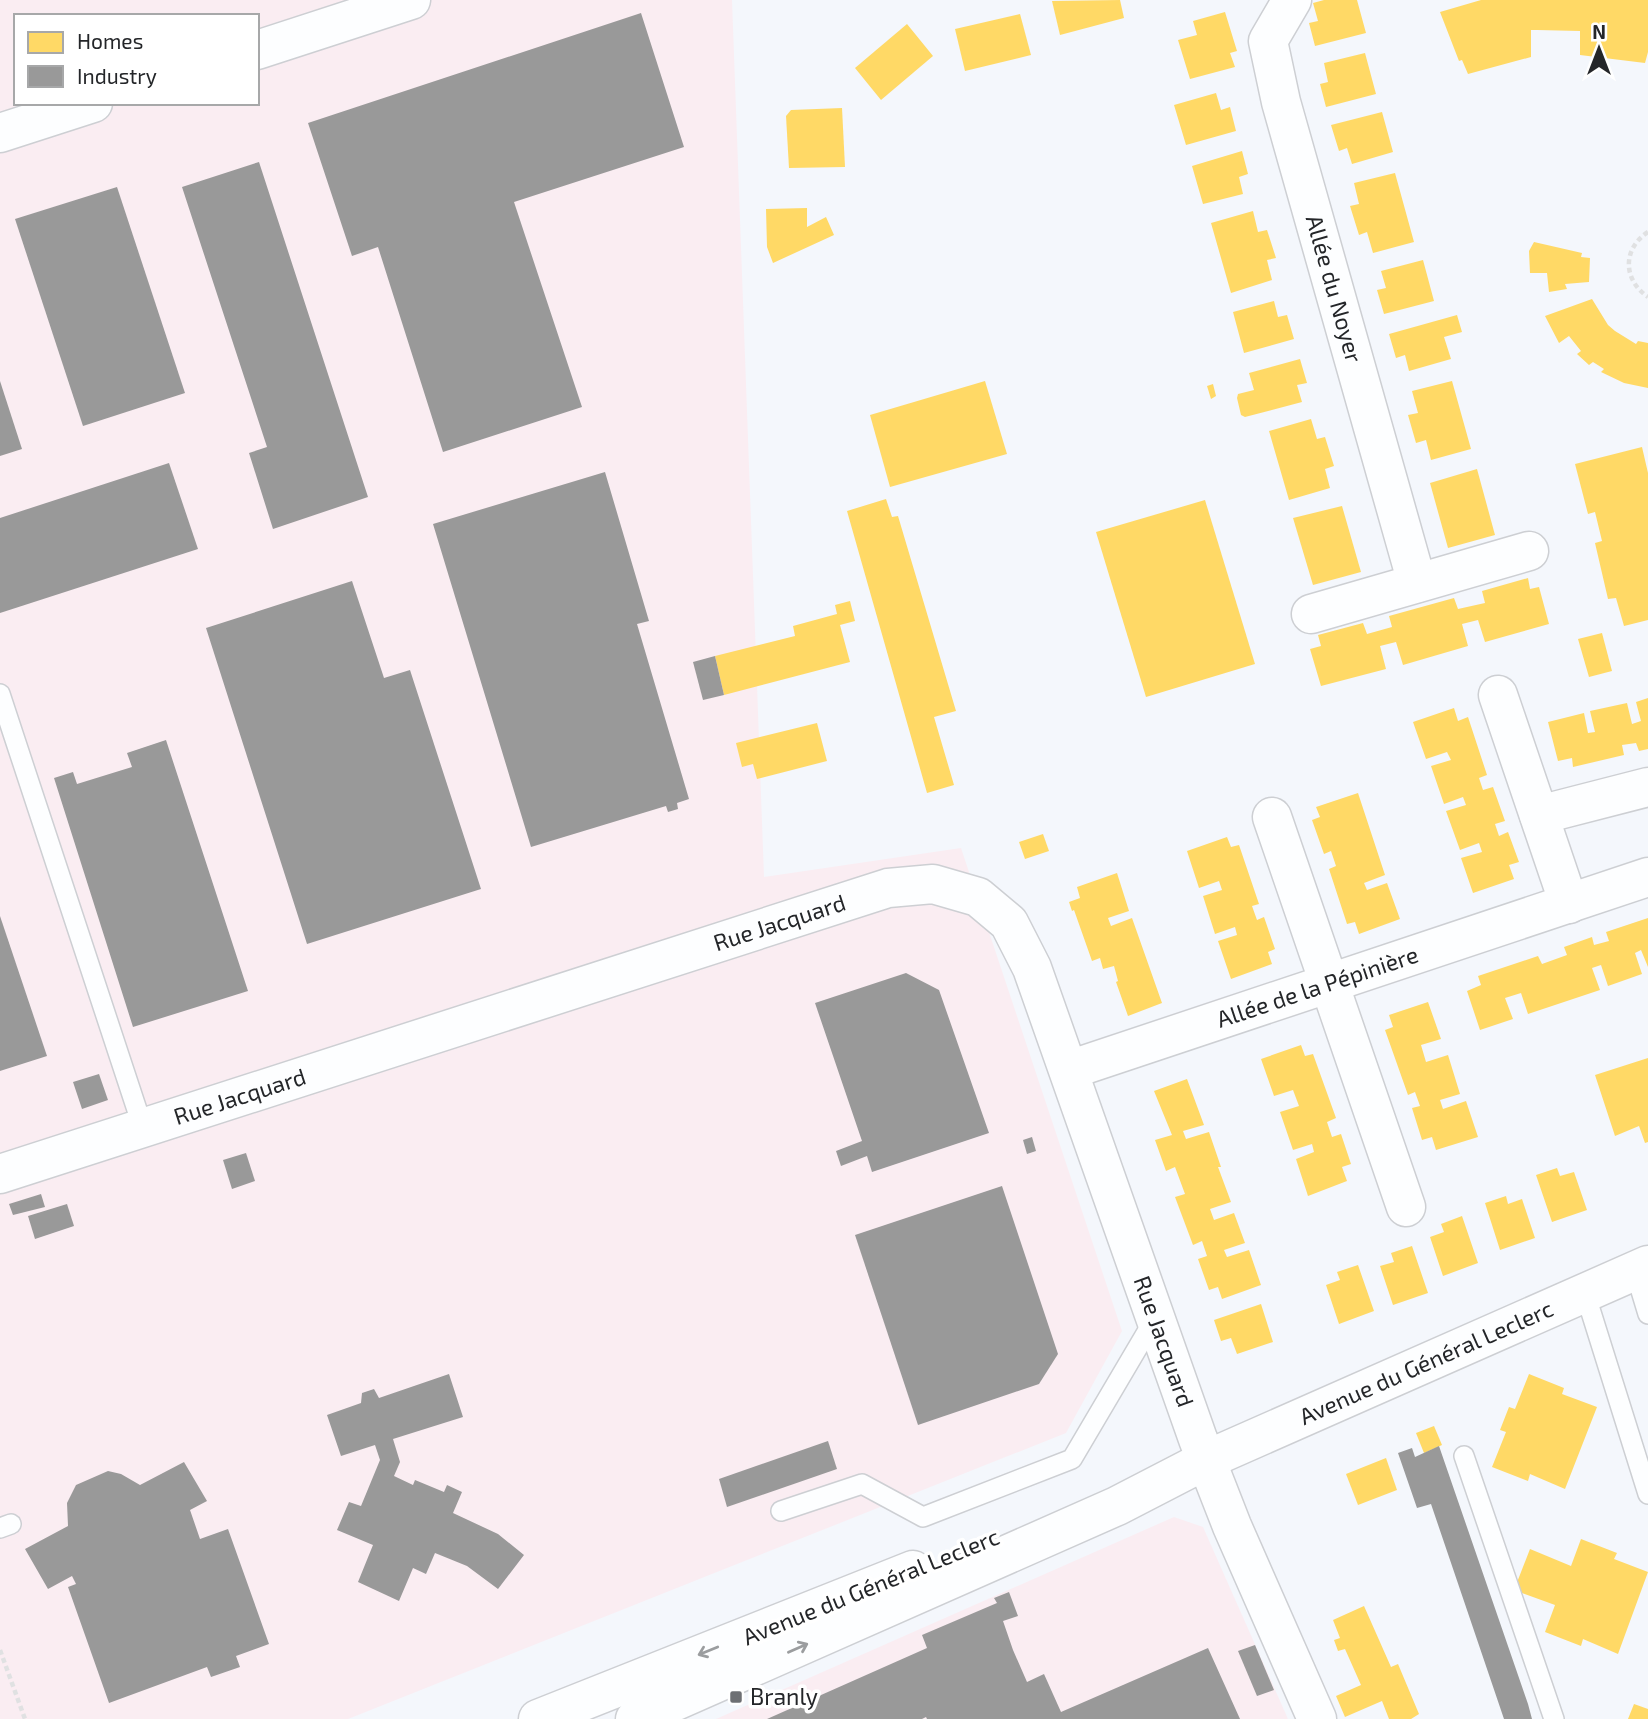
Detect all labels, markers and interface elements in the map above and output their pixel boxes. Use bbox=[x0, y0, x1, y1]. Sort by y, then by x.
legend bbox=[14, 14, 259, 105]
north arrow bbox=[1564, 14, 1634, 84]
text: N bbox=[1592, 20, 1606, 43]
text: Homes bbox=[77, 28, 143, 53]
text: Industry bbox=[77, 63, 157, 88]
street label: Allée du Noyer bbox=[1301, 212, 1369, 366]
street label: Rue Jacquard bbox=[710, 888, 849, 956]
street label: Allée de la Pépinière bbox=[1213, 940, 1422, 1033]
street label: Rue Jacquard bbox=[170, 1061, 309, 1130]
street label: Rue Jacquard bbox=[1129, 1272, 1201, 1410]
street label: Avenue du Général Leclerc bbox=[1295, 1294, 1557, 1430]
street label: Avenue du Général Leclerc bbox=[738, 1522, 1003, 1650]
one-way arrow bbox=[786, 1641, 808, 1654]
one-way arrow bbox=[698, 1646, 720, 1659]
place label: Branly bbox=[750, 1682, 818, 1710]
marker: Branly bbox=[728, 1689, 744, 1705]

